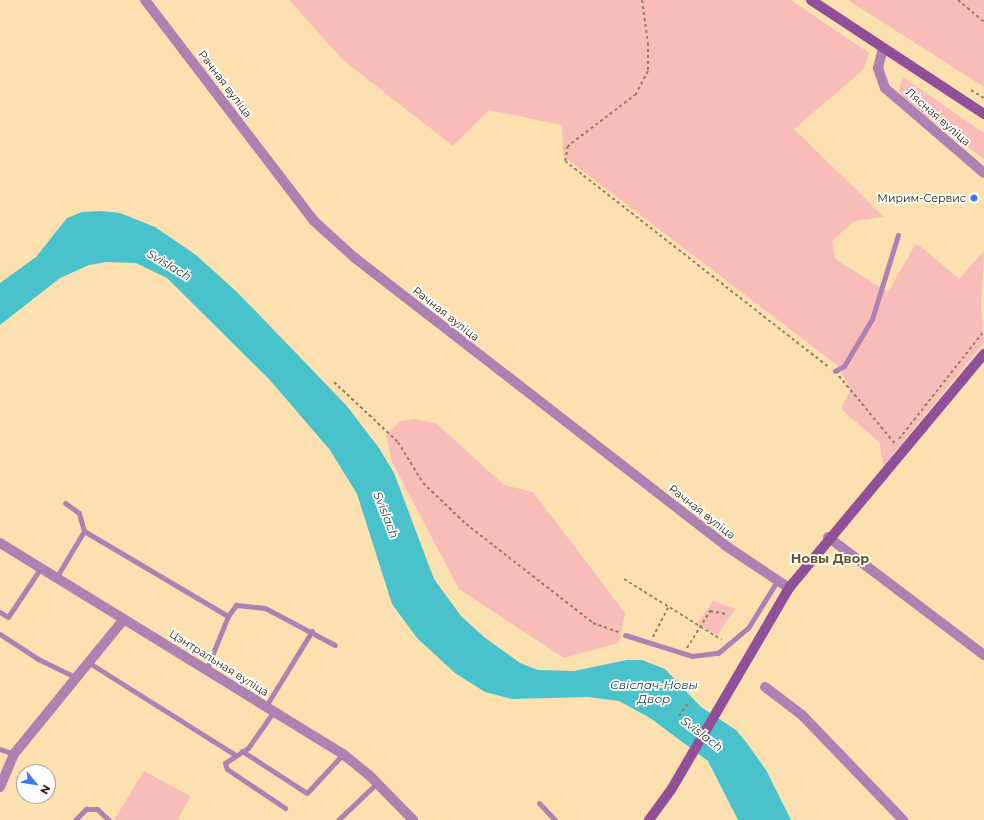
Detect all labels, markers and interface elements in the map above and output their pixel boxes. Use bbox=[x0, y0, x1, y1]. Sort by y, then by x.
street label: Рачная вуліца bbox=[196, 48, 254, 120]
street label: Лясная вуліца bbox=[903, 85, 973, 149]
place label: Мирим-Сервис bbox=[877, 191, 966, 205]
marker: Мирим-Сервис bbox=[969, 193, 979, 203]
water label: Svislach bbox=[144, 246, 194, 284]
street label: Рачная вуліца bbox=[410, 284, 482, 344]
street label: Рачная вуліца bbox=[666, 482, 738, 542]
water label: Svislach bbox=[370, 490, 402, 540]
district label: Новы Двор bbox=[791, 550, 869, 566]
street label: Цэнтральная вуліца bbox=[167, 627, 271, 699]
water label: Свіслач-Новы Двор bbox=[610, 678, 698, 706]
water label: Svislach bbox=[678, 714, 726, 754]
north arrow bbox=[16, 764, 56, 804]
text: N bbox=[37, 782, 54, 797]

